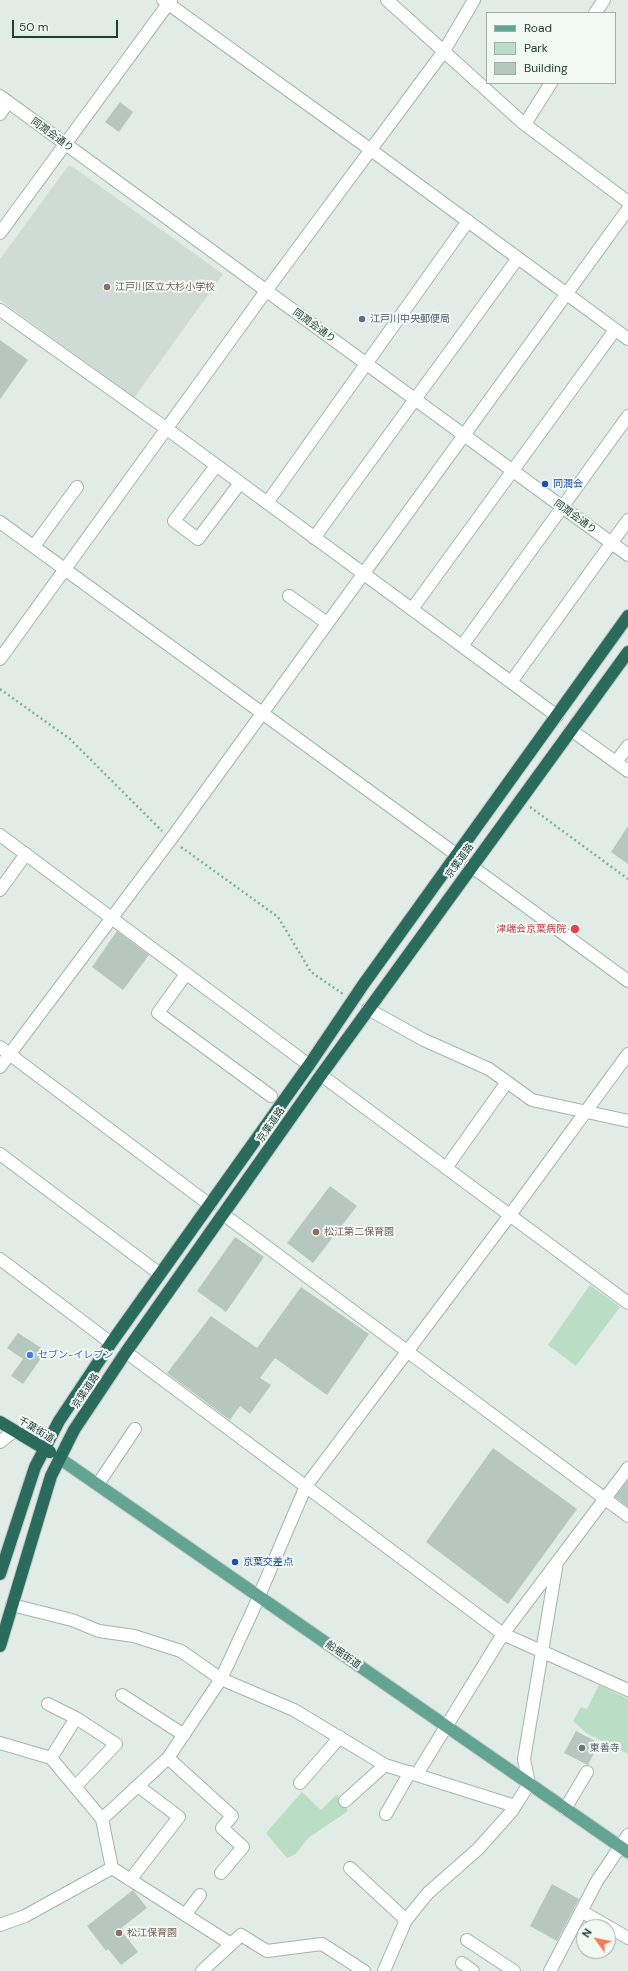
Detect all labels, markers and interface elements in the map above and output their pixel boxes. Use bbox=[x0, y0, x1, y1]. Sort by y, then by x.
scale bar bbox=[14, 12, 120, 38]
legend bbox=[486, 12, 616, 84]
text: 50 m bbox=[19, 19, 48, 35]
text: Road bbox=[524, 20, 552, 36]
text: Park bbox=[524, 40, 548, 56]
text: Building bbox=[524, 60, 568, 76]
street label: 同潤会通り bbox=[28, 115, 76, 155]
place label: 江戸川区立大杉小学校 bbox=[115, 281, 215, 293]
marker: 江戸川区立大杉小学校 bbox=[102, 282, 112, 292]
street label: 同潤会通り bbox=[290, 306, 338, 346]
place label: 江戸川中央郵便局 bbox=[370, 313, 450, 325]
marker: 江戸川中央郵便局 bbox=[357, 314, 367, 324]
place label: 同潤会 bbox=[553, 478, 583, 490]
marker: 同潤会 bbox=[540, 479, 550, 489]
street label: 同潤会通り bbox=[551, 497, 599, 537]
street label: 京葉道路 bbox=[443, 841, 477, 881]
place label: 津端会京葉病院 bbox=[496, 923, 566, 935]
marker: 津端会京葉病院 bbox=[569, 923, 581, 935]
street label: 京葉道路 bbox=[255, 1105, 287, 1145]
place label: 松江第二保育園 bbox=[324, 1226, 394, 1238]
marker: 松江第二保育園 bbox=[311, 1227, 321, 1237]
place label: セブン-イレブン bbox=[38, 1349, 113, 1361]
marker: セブン-イレブン bbox=[25, 1350, 35, 1360]
street label: 京葉道路 bbox=[70, 1371, 102, 1411]
street label: 千葉街道 bbox=[16, 1415, 56, 1445]
place label: 京葉交差点 bbox=[243, 1556, 293, 1568]
marker: 京葉交差点 bbox=[230, 1557, 240, 1567]
street label: 船堀街道 bbox=[323, 1639, 363, 1671]
place label: 東善寺 bbox=[590, 1742, 620, 1754]
marker: 東善寺 bbox=[577, 1743, 587, 1753]
north arrow bbox=[576, 1919, 616, 1959]
text: N bbox=[579, 1926, 595, 1940]
place label: 松江保育園 bbox=[127, 1927, 177, 1939]
marker: 松江保育園 bbox=[114, 1928, 124, 1938]

